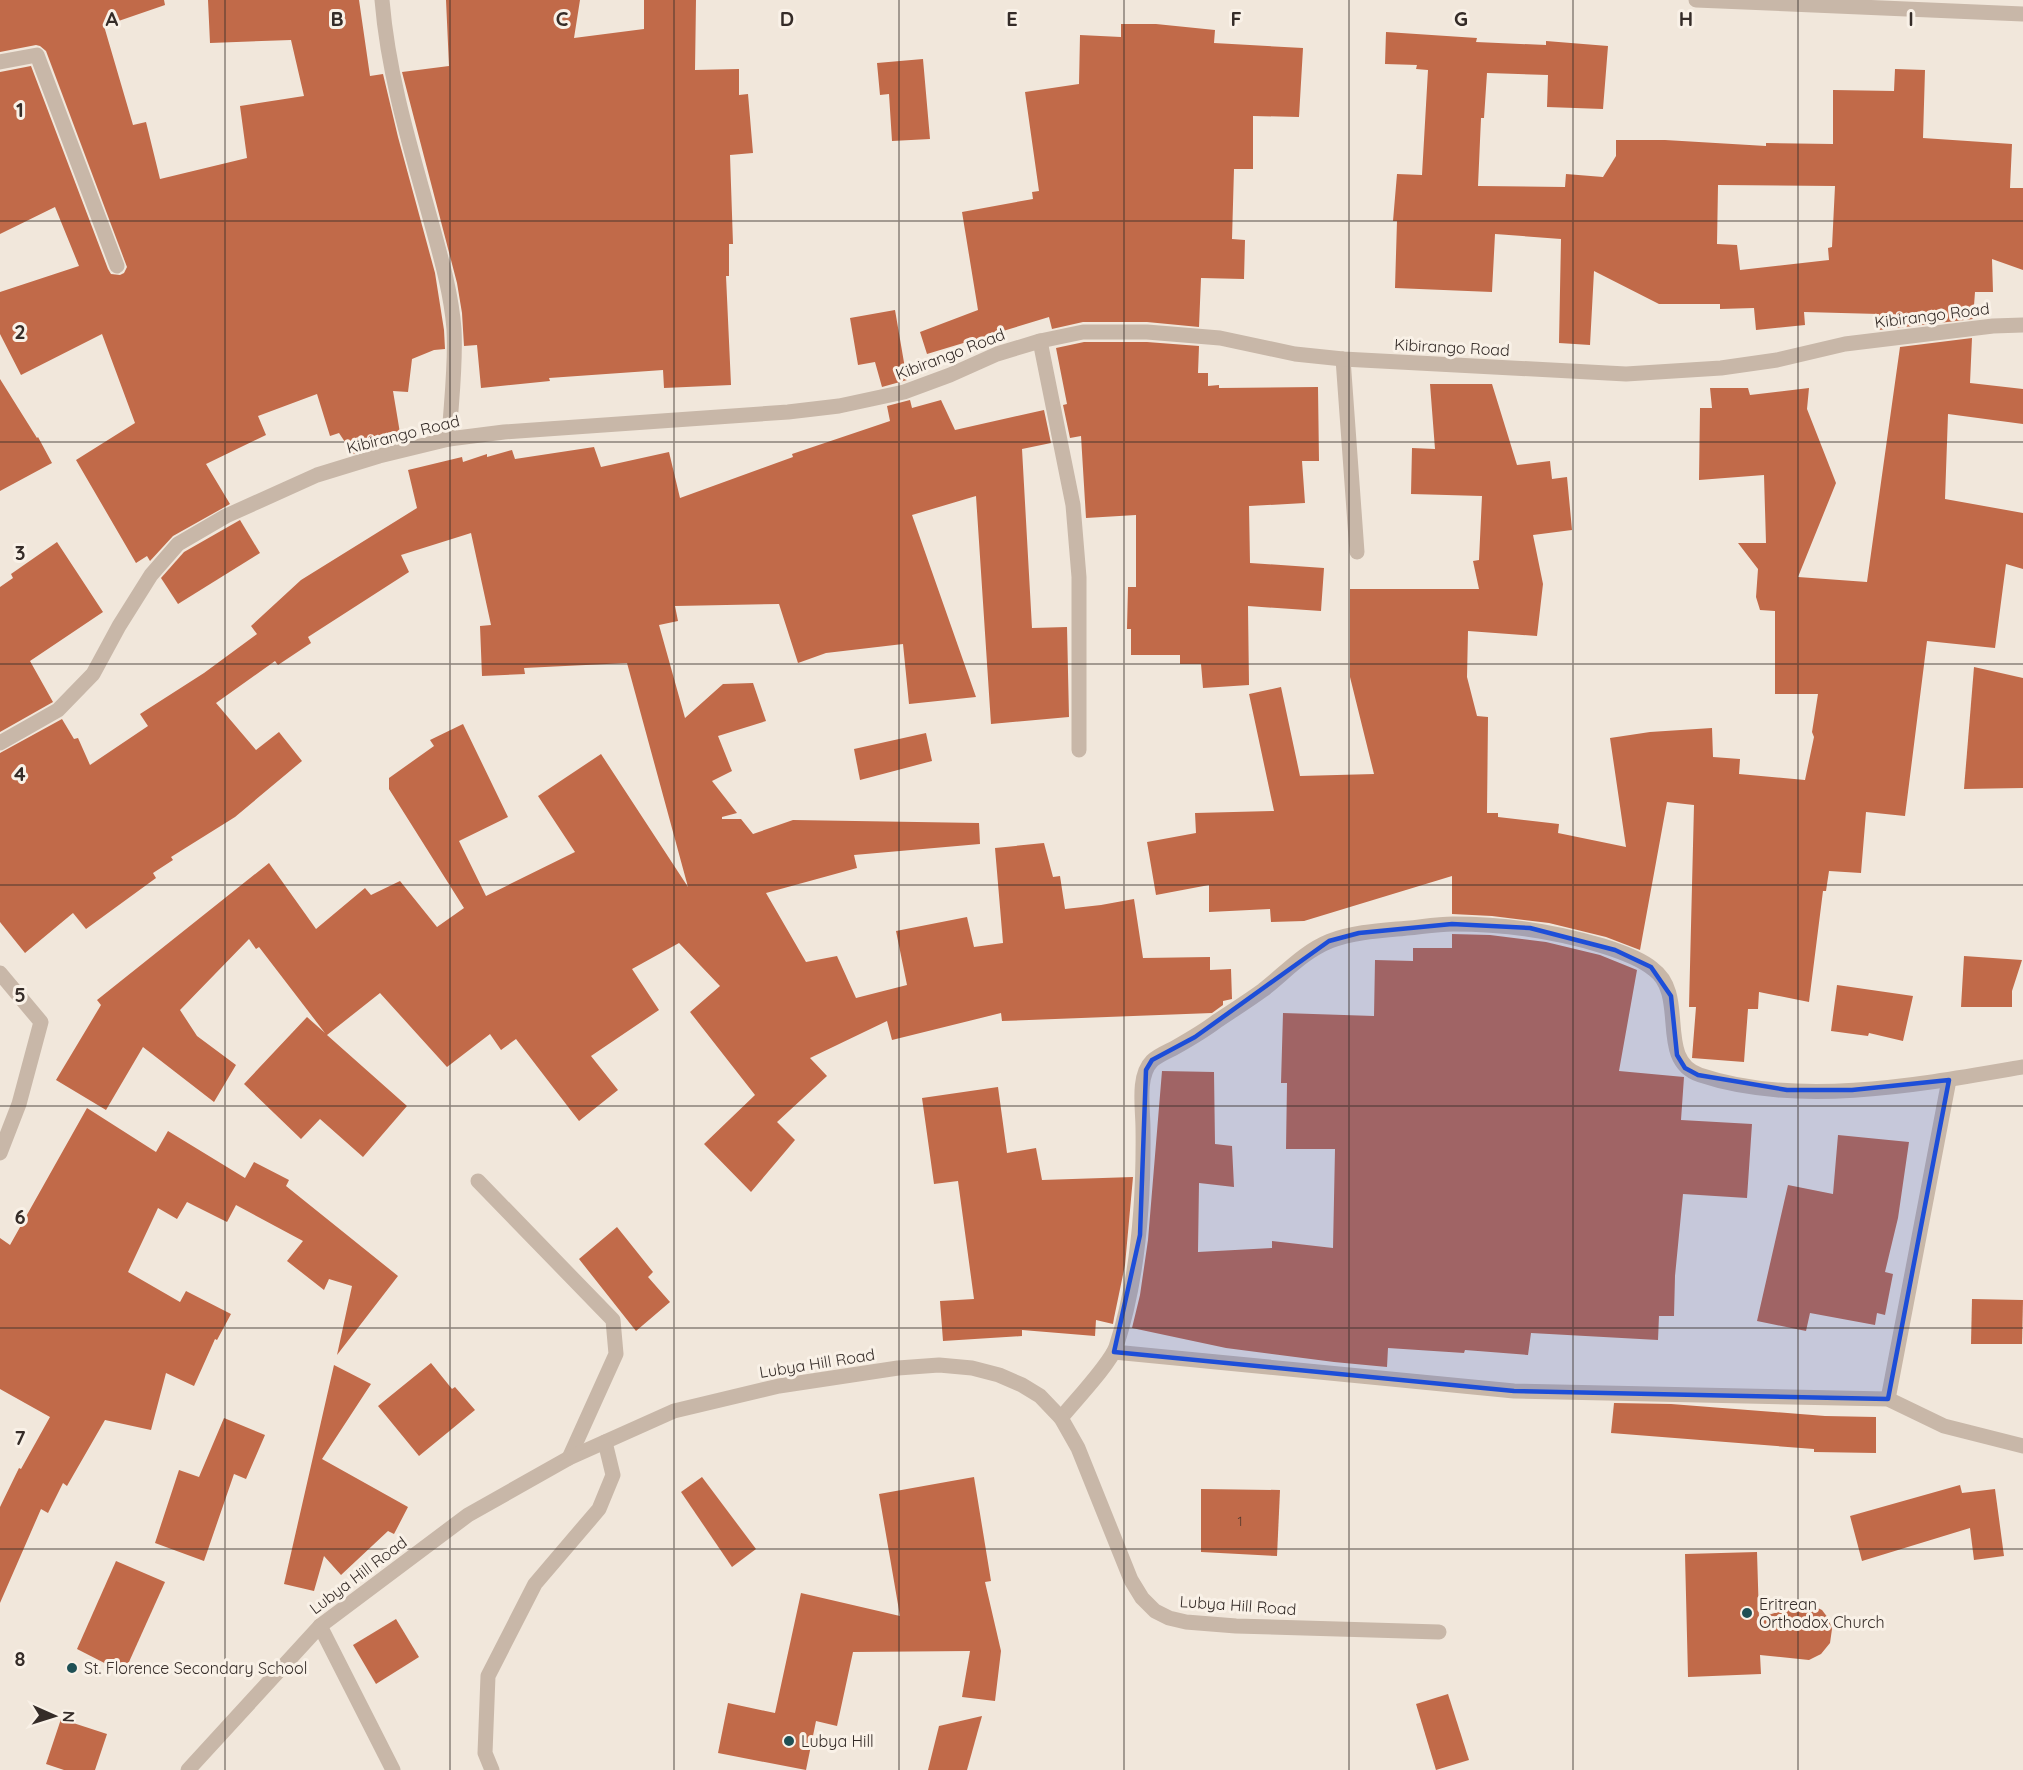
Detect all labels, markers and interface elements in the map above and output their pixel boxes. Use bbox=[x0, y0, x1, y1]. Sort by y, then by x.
text: A bbox=[106, 6, 119, 31]
text: B bbox=[330, 6, 344, 31]
text: C bbox=[556, 6, 569, 31]
text: D bbox=[780, 6, 794, 31]
text: E bbox=[1006, 6, 1018, 31]
text: F bbox=[1230, 6, 1242, 31]
text: G bbox=[1454, 6, 1468, 31]
text: H bbox=[1679, 6, 1693, 31]
text: I bbox=[1908, 6, 1914, 31]
text: 1 bbox=[16, 97, 24, 122]
street label: Kibirango Road bbox=[1873, 298, 1991, 332]
text: 2 bbox=[14, 319, 26, 344]
street label: Kibirango Road bbox=[892, 324, 1008, 384]
street label: Kibirango Road bbox=[1394, 334, 1510, 360]
street label: Kibirango Road bbox=[344, 410, 462, 458]
text: 3 bbox=[15, 540, 25, 565]
text: 4 bbox=[14, 761, 26, 786]
text: 5 bbox=[14, 982, 26, 1007]
text: 6 bbox=[14, 1204, 26, 1229]
street label: Lubya Hill Road bbox=[758, 1344, 876, 1382]
text: 7 bbox=[15, 1425, 26, 1450]
house number: 1 bbox=[1237, 1512, 1243, 1530]
street label: Lubya Hill Road bbox=[305, 1532, 411, 1618]
street label: Lubya Hill Road bbox=[1179, 1591, 1297, 1619]
place label: Eritrean Orthodox Church bbox=[1759, 1594, 1885, 1632]
marker: Eritrean Orthodox Church bbox=[1740, 1606, 1754, 1620]
text: 8 bbox=[15, 1646, 26, 1671]
place label: St. Florence Secondary School bbox=[84, 1658, 307, 1678]
marker: St. Florence Secondary School bbox=[65, 1661, 79, 1675]
north arrow bbox=[24, 1686, 84, 1746]
text: N bbox=[59, 1710, 79, 1723]
place label: Lubya Hill bbox=[801, 1731, 874, 1751]
marker: Lubya Hill bbox=[782, 1734, 796, 1748]

